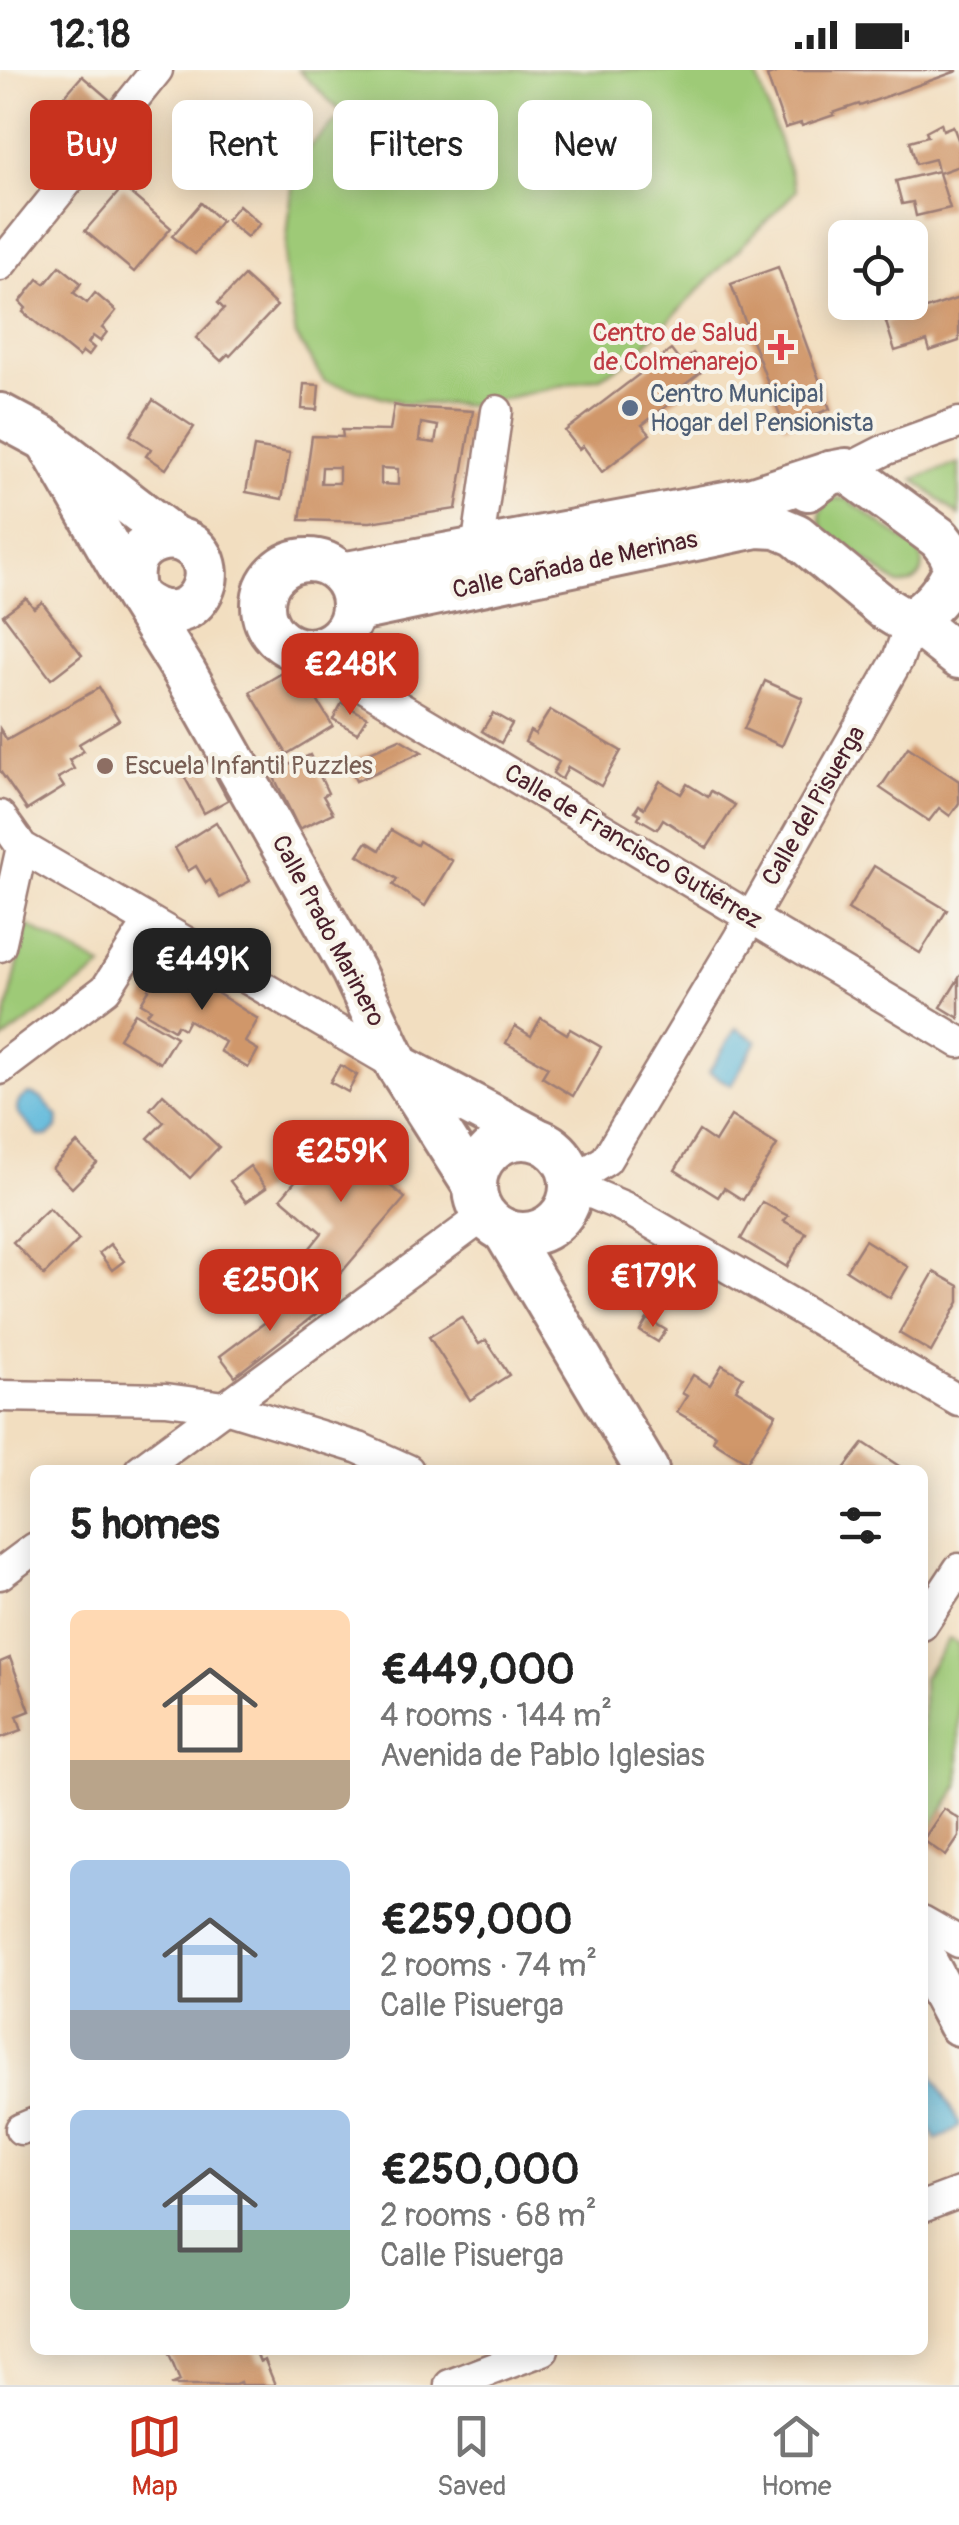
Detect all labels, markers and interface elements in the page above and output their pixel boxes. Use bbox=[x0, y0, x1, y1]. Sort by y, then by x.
text: 12:18 bbox=[50, 11, 130, 59]
chip: Buy bbox=[30, 100, 152, 190]
chip: Rent bbox=[172, 100, 313, 190]
chip: Filters bbox=[333, 100, 498, 190]
chip: New bbox=[518, 100, 652, 190]
map controls bbox=[828, 220, 928, 320]
button: locate bbox=[828, 220, 928, 320]
place label: Centro de Salud de Colmenarejo bbox=[592, 318, 758, 378]
marker: Centro de Salud de Colmenarejo bbox=[768, 334, 794, 360]
place label: Centro Municipal Hogar del Pensionista bbox=[650, 379, 874, 439]
marker: Centro Municipal Hogar del Pensionista bbox=[619, 397, 641, 419]
street label: Calle Cañada de Merinas bbox=[450, 524, 700, 606]
pin: €248K bbox=[280, 633, 420, 718]
text: €248K bbox=[304, 645, 397, 685]
street label: Calle del Pisuerga bbox=[756, 720, 872, 892]
place label: Escuela Infantil Puzzles bbox=[125, 751, 373, 782]
marker: Escuela Infantil Puzzles bbox=[94, 755, 116, 777]
street label: Calle de Francisco Gutiérrez bbox=[498, 758, 768, 936]
street label: Calle Prado Marinero bbox=[264, 830, 392, 1032]
pin: €449K bbox=[132, 928, 272, 1013]
text: €449K bbox=[155, 940, 249, 980]
pin: €259K bbox=[271, 1120, 411, 1205]
text: €259K bbox=[295, 1132, 387, 1172]
pin: €179K bbox=[583, 1245, 723, 1330]
pin: €250K bbox=[200, 1249, 340, 1334]
text: €179K bbox=[610, 1257, 696, 1297]
text: €250K bbox=[221, 1261, 319, 1301]
icon: filters bbox=[833, 1498, 888, 1553]
text: 5 homes bbox=[70, 1499, 220, 1551]
text: €449,000 bbox=[380, 1644, 575, 1696]
icon: home bbox=[150, 1650, 270, 1770]
text: 4 rooms · 144 m² bbox=[380, 1696, 612, 1736]
text: Avenida de Pablo Iglesias bbox=[380, 1736, 705, 1776]
text: €259,000 bbox=[380, 1894, 572, 1946]
icon: home bbox=[150, 1900, 270, 2020]
text: 2 rooms · 74 m² bbox=[380, 1946, 597, 1986]
text: Calle Pisuerga bbox=[380, 1986, 564, 2026]
text: €250,000 bbox=[380, 2144, 579, 2196]
icon: home bbox=[150, 2150, 270, 2270]
text: 2 rooms · 68 m² bbox=[380, 2196, 597, 2236]
text: Calle Pisuerga bbox=[380, 2236, 564, 2276]
tab: Map bbox=[127, 2409, 182, 2504]
tab: Saved bbox=[437, 2409, 506, 2504]
tab: Home bbox=[761, 2409, 832, 2504]

